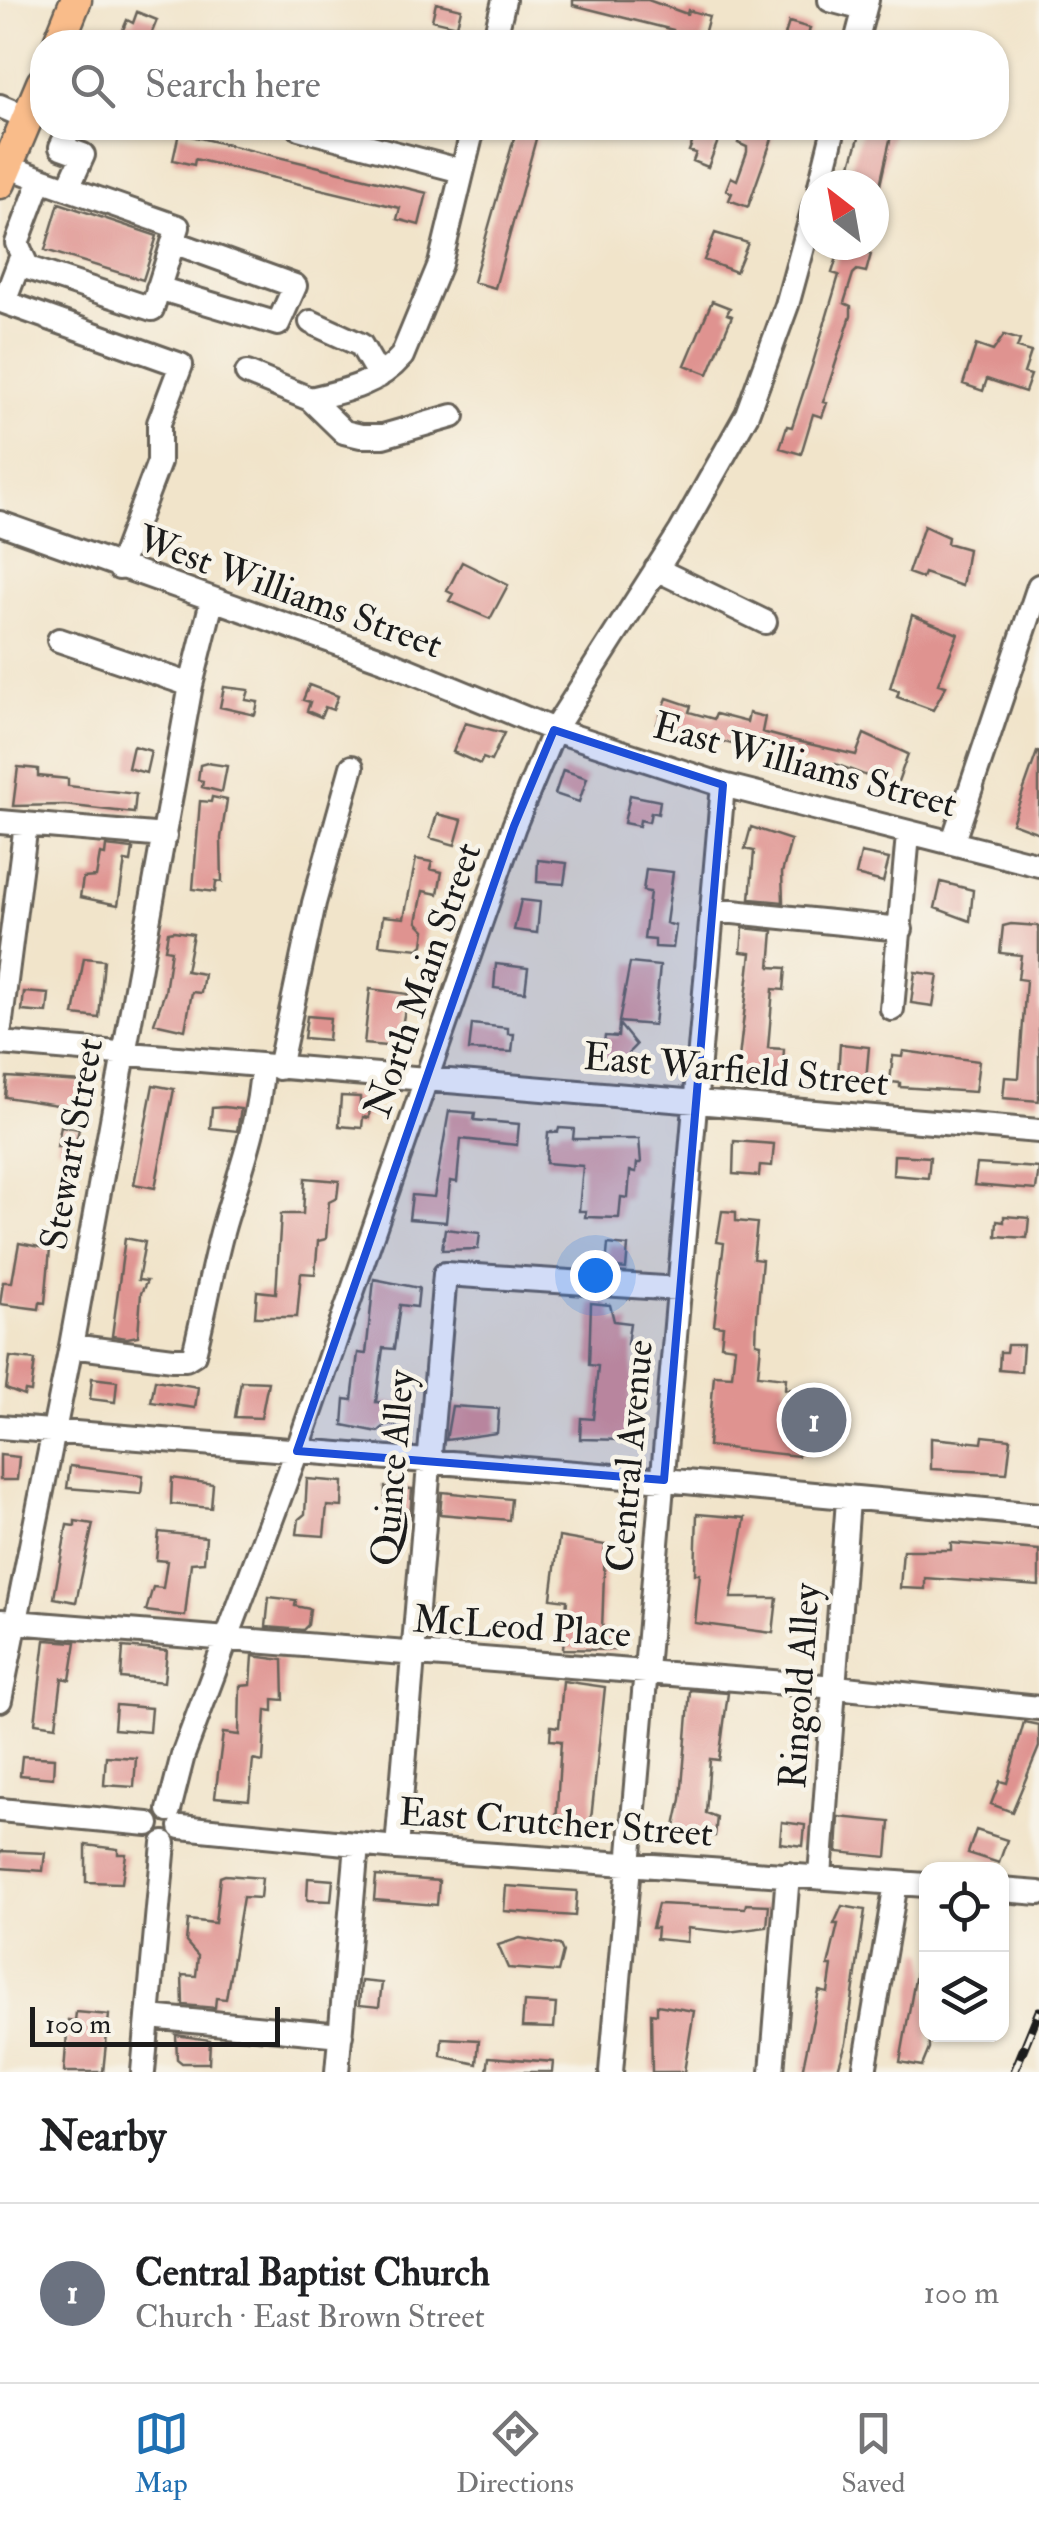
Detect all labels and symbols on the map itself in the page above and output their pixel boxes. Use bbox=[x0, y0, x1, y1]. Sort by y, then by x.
north arrow bbox=[799, 170, 889, 260]
street label: West Williams Street bbox=[130, 514, 449, 669]
street label: East Williams Street bbox=[648, 701, 962, 829]
street label: North Main Street bbox=[354, 836, 492, 1124]
street label: East Warfield Street bbox=[581, 1033, 891, 1107]
street label: Stewart Street bbox=[30, 1034, 114, 1254]
your location bbox=[570, 1250, 621, 1301]
street label: Central Avenue bbox=[596, 1338, 664, 1574]
street label: Quince Alley bbox=[361, 1367, 426, 1568]
pin: 1 bbox=[782, 1382, 846, 1458]
street label: Ringold Alley bbox=[769, 1580, 831, 1790]
street label: McLeod Place bbox=[411, 1595, 633, 1659]
street label: East Crutcher Street bbox=[397, 1788, 715, 1858]
scale bar bbox=[30, 2002, 280, 2046]

